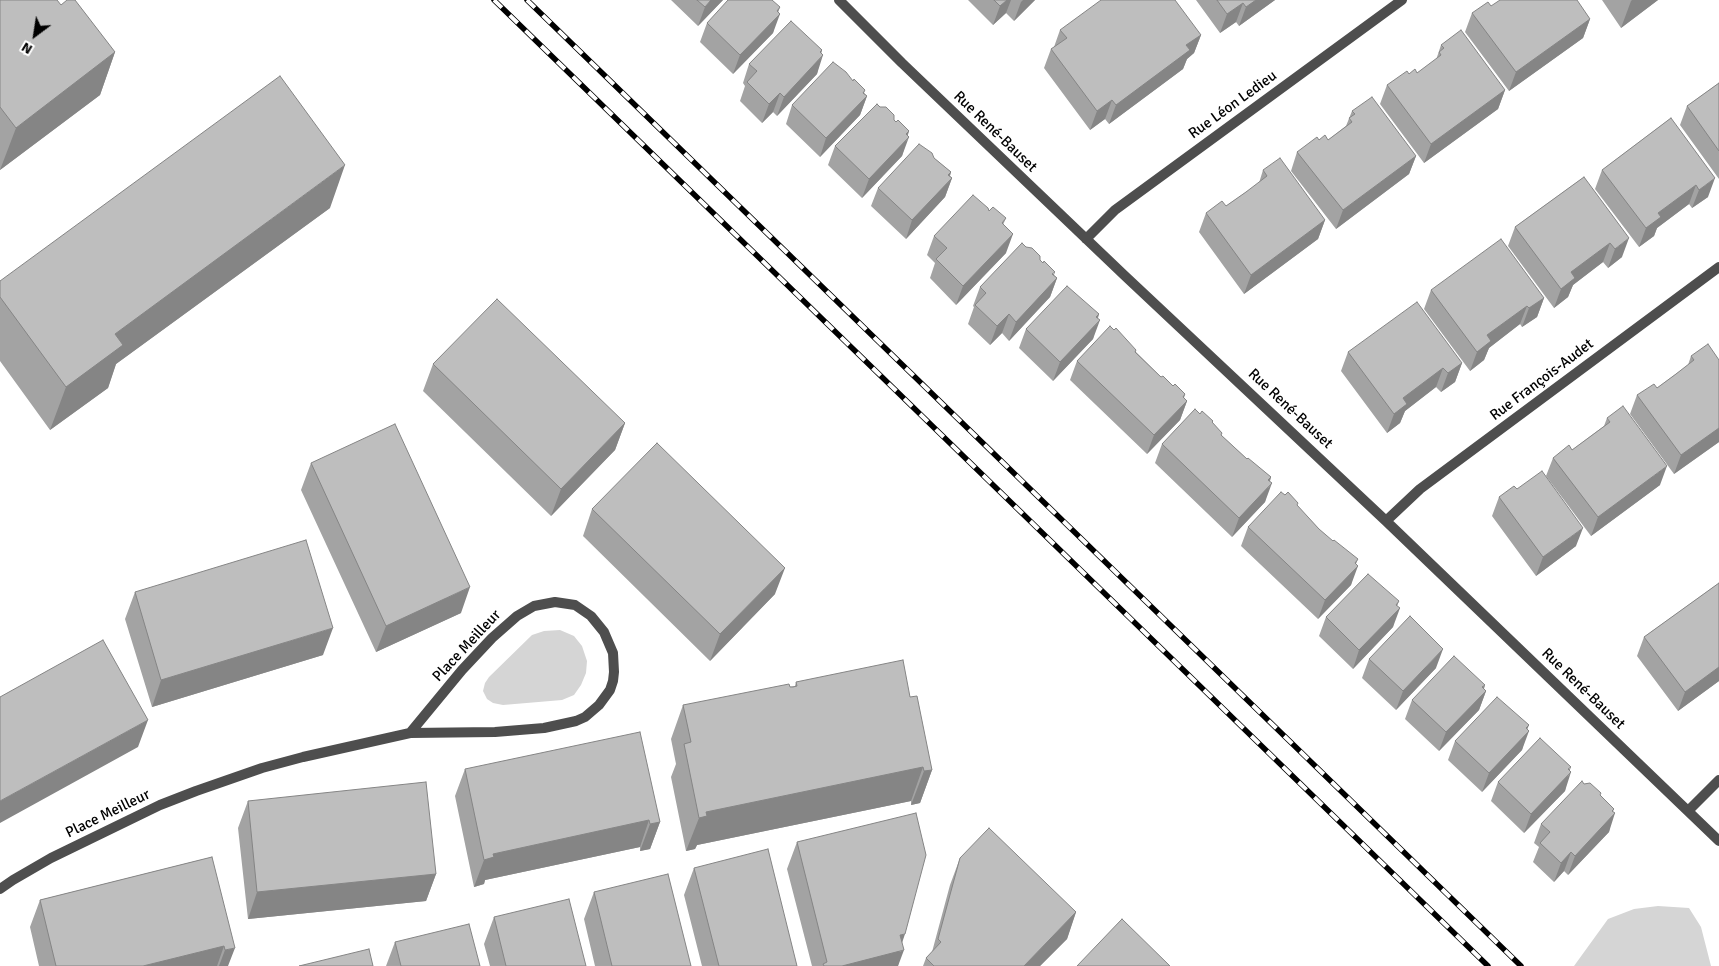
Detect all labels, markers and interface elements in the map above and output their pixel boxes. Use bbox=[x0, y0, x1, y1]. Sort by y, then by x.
north arrow bbox=[10, 10, 60, 60]
text: N bbox=[18, 38, 36, 58]
street label: Rue Léon Ledieu bbox=[1185, 67, 1281, 143]
street label: Rue René-Bauset bbox=[950, 88, 1040, 176]
street label: Rue François-Audet bbox=[1487, 335, 1597, 425]
street label: Rue René-Bauset bbox=[1244, 365, 1336, 453]
street label: Place Meilleur bbox=[429, 606, 505, 686]
street label: Rue René-Bauset bbox=[1538, 645, 1628, 733]
street label: Place Meilleur bbox=[63, 786, 153, 842]

